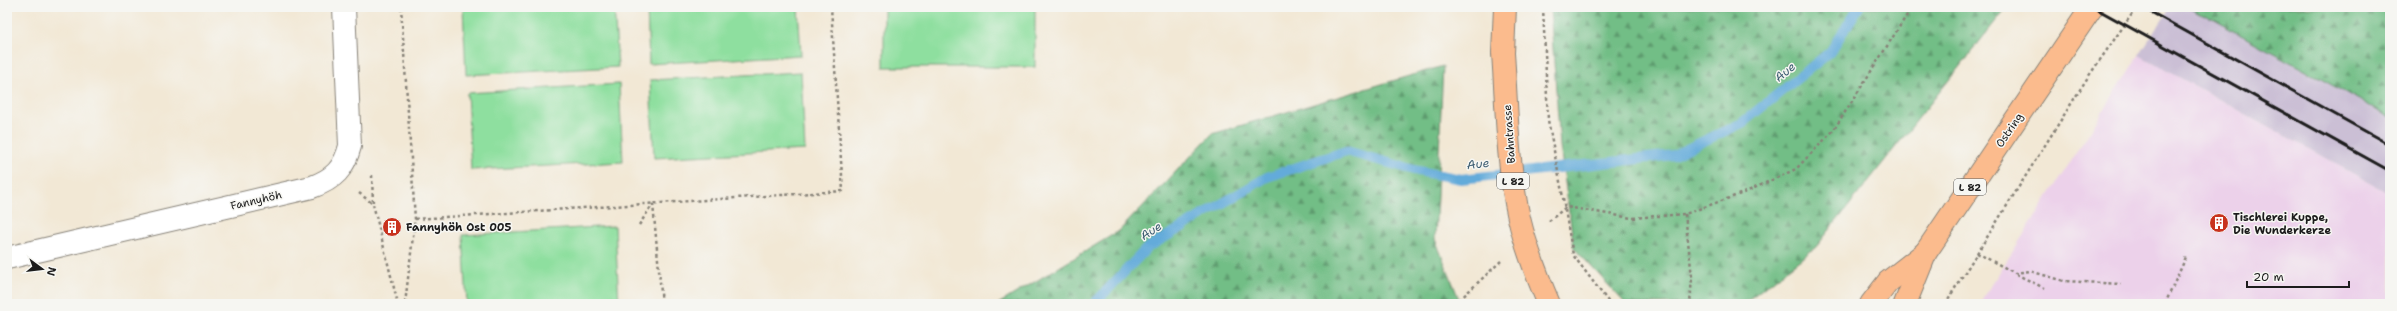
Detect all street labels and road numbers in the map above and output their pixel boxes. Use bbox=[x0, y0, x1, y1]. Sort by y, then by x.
street label: Bahntrasse bbox=[1500, 104, 1519, 164]
street label: Ostring bbox=[1992, 110, 2027, 151]
road number: L 82 bbox=[1497, 173, 1529, 189]
road number: L 82 bbox=[1954, 179, 1986, 195]
street label: Fannyhöh bbox=[229, 187, 283, 214]

